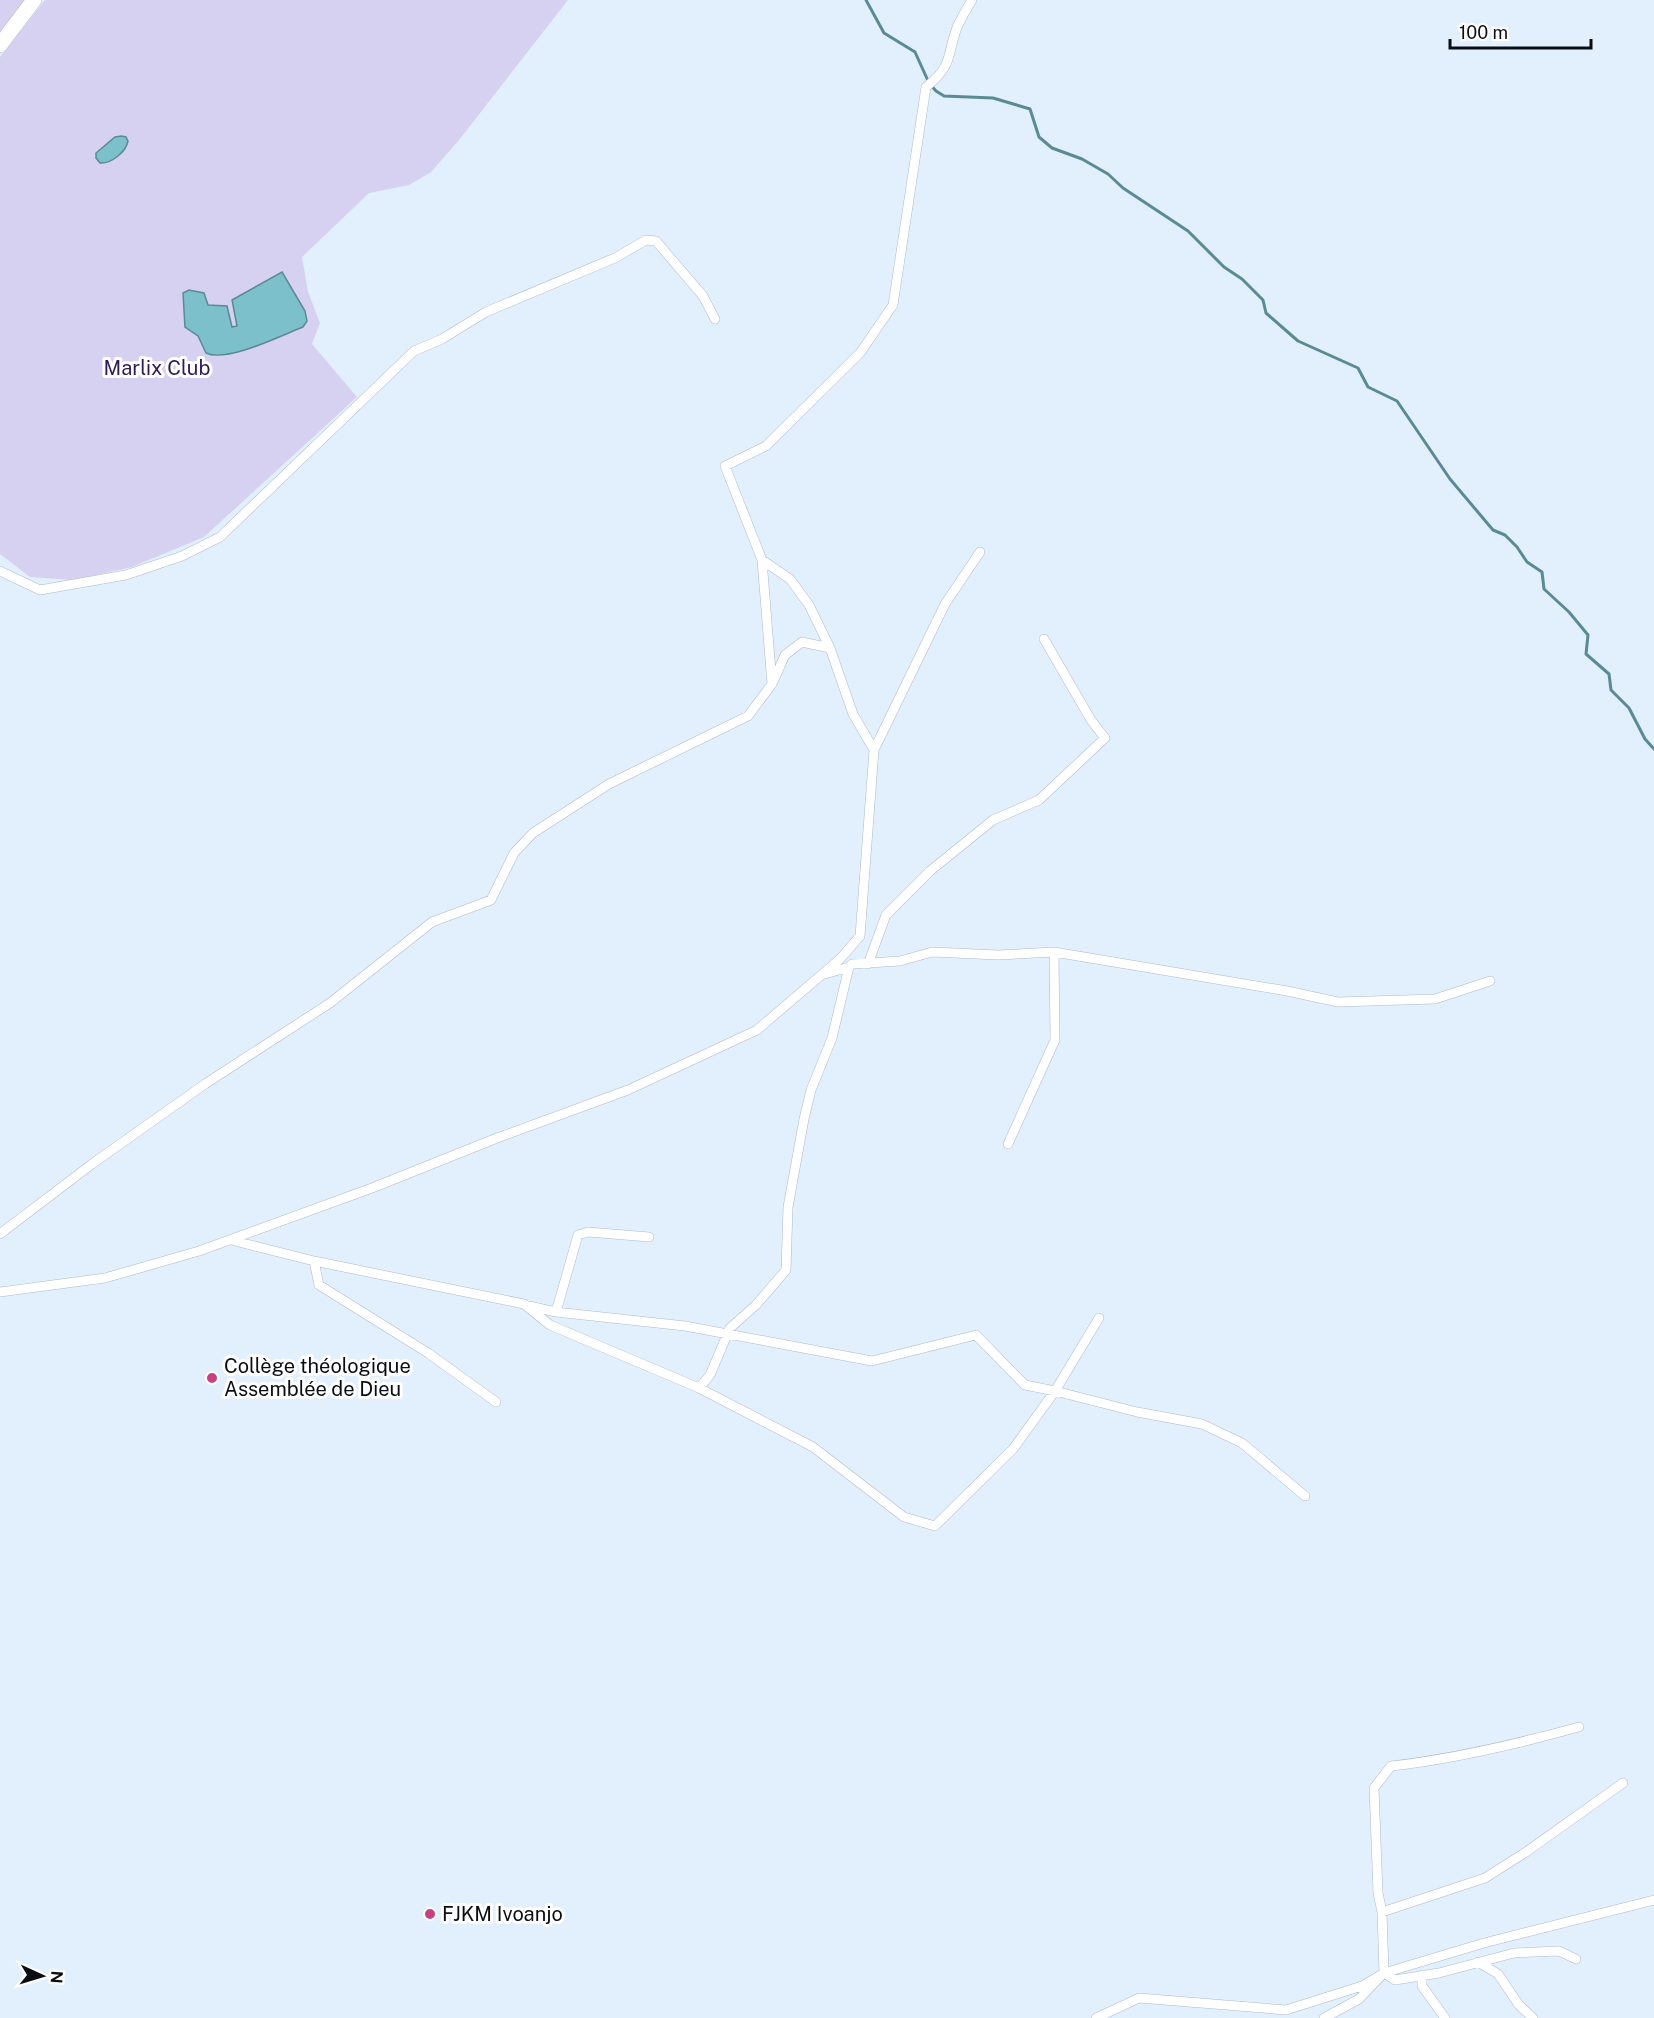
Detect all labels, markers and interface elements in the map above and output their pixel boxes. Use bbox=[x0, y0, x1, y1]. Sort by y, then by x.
scale bar bbox=[1450, 12, 1591, 50]
text: 100 m bbox=[1459, 22, 1508, 43]
park label: Marlix Club bbox=[104, 356, 210, 380]
place label: Collège théologique Assemblée de Dieu bbox=[224, 1354, 411, 1401]
marker: Collège théologique Assemblée de Dieu bbox=[205, 1371, 219, 1385]
place label: FJKM Ivoanjo bbox=[442, 1902, 563, 1926]
marker: FJKM Ivoanjo bbox=[423, 1907, 437, 1921]
north arrow bbox=[12, 1946, 72, 2006]
text: N bbox=[47, 1970, 66, 1984]

